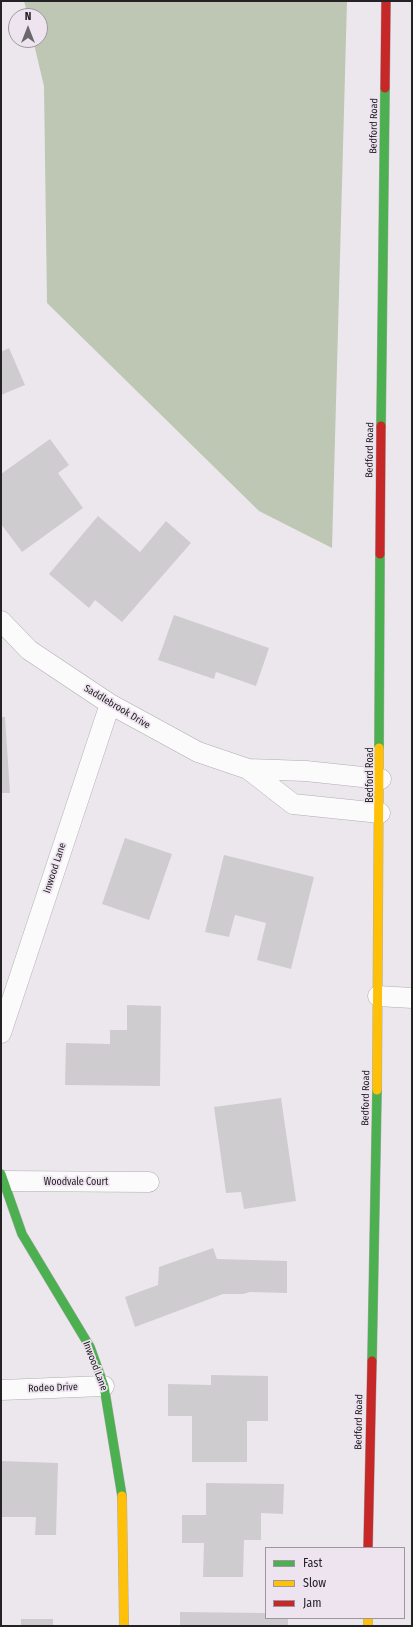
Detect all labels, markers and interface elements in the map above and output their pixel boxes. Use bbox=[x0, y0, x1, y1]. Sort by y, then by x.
north arrow bbox=[8, 8, 48, 48]
text: N bbox=[25, 10, 31, 23]
street label: Bedford Road bbox=[368, 98, 380, 154]
street label: Bedford Road bbox=[364, 422, 376, 478]
street label: Saddlebrook Drive bbox=[82, 682, 152, 732]
street label: Bedford Road bbox=[364, 747, 376, 803]
street label: Inwood Lane bbox=[41, 841, 69, 895]
street label: Bedford Road bbox=[360, 1070, 372, 1126]
street label: Woodvale Court bbox=[44, 1176, 108, 1188]
street label: Inwood Lane bbox=[80, 1340, 110, 1392]
street label: Rodeo Drive bbox=[28, 1381, 78, 1395]
street label: Bedford Road bbox=[353, 1394, 365, 1450]
legend bbox=[265, 1547, 405, 1619]
text: Fast bbox=[303, 1556, 322, 1570]
text: Slow bbox=[303, 1576, 326, 1590]
text: Jam bbox=[303, 1596, 321, 1610]

